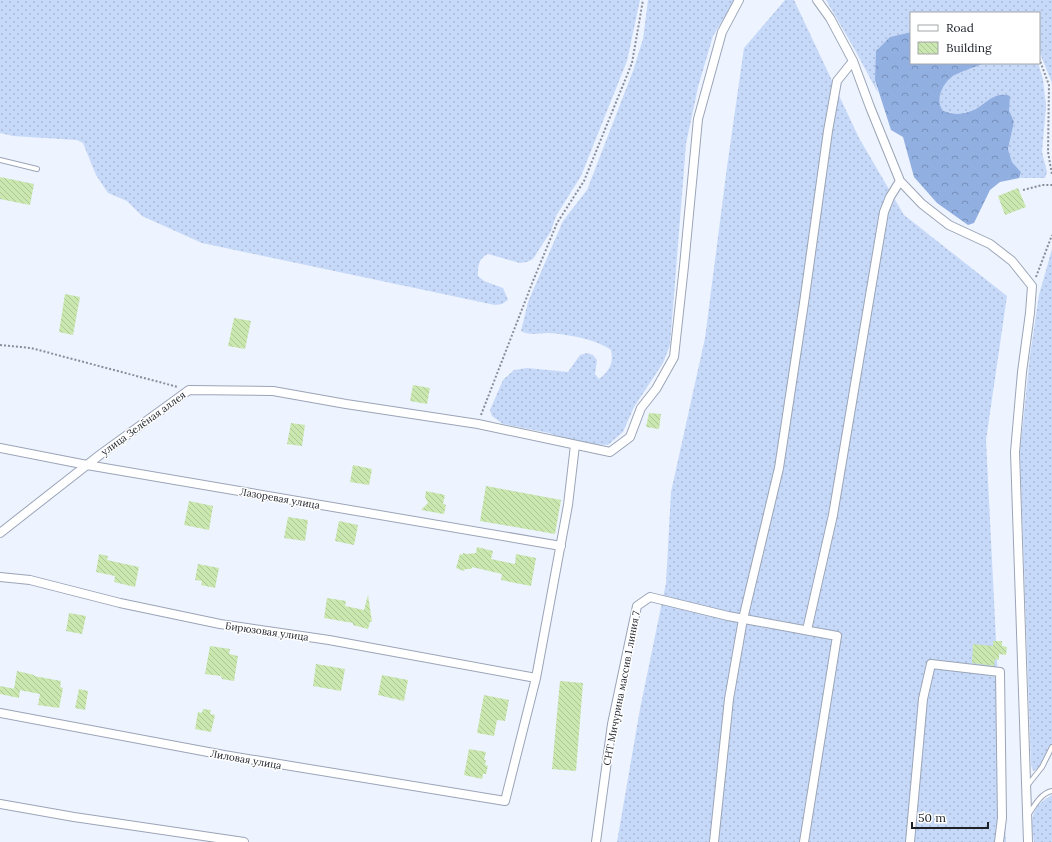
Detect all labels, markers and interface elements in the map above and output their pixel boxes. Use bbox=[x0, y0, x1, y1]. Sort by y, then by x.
legend bbox=[910, 12, 1040, 64]
text: Road bbox=[946, 20, 974, 35]
text: Building bbox=[946, 40, 992, 55]
street label: улица Зелёная аллея bbox=[98, 388, 188, 459]
street label: Лазоревая улица bbox=[239, 485, 321, 512]
street label: СНТ Мичурина массив 1 линия 7 bbox=[600, 609, 643, 766]
street label: Бирюзовая улица bbox=[224, 619, 310, 644]
street label: Лиловая улица bbox=[209, 747, 283, 772]
scale bar bbox=[912, 804, 988, 830]
text: 50 m bbox=[918, 810, 946, 825]

